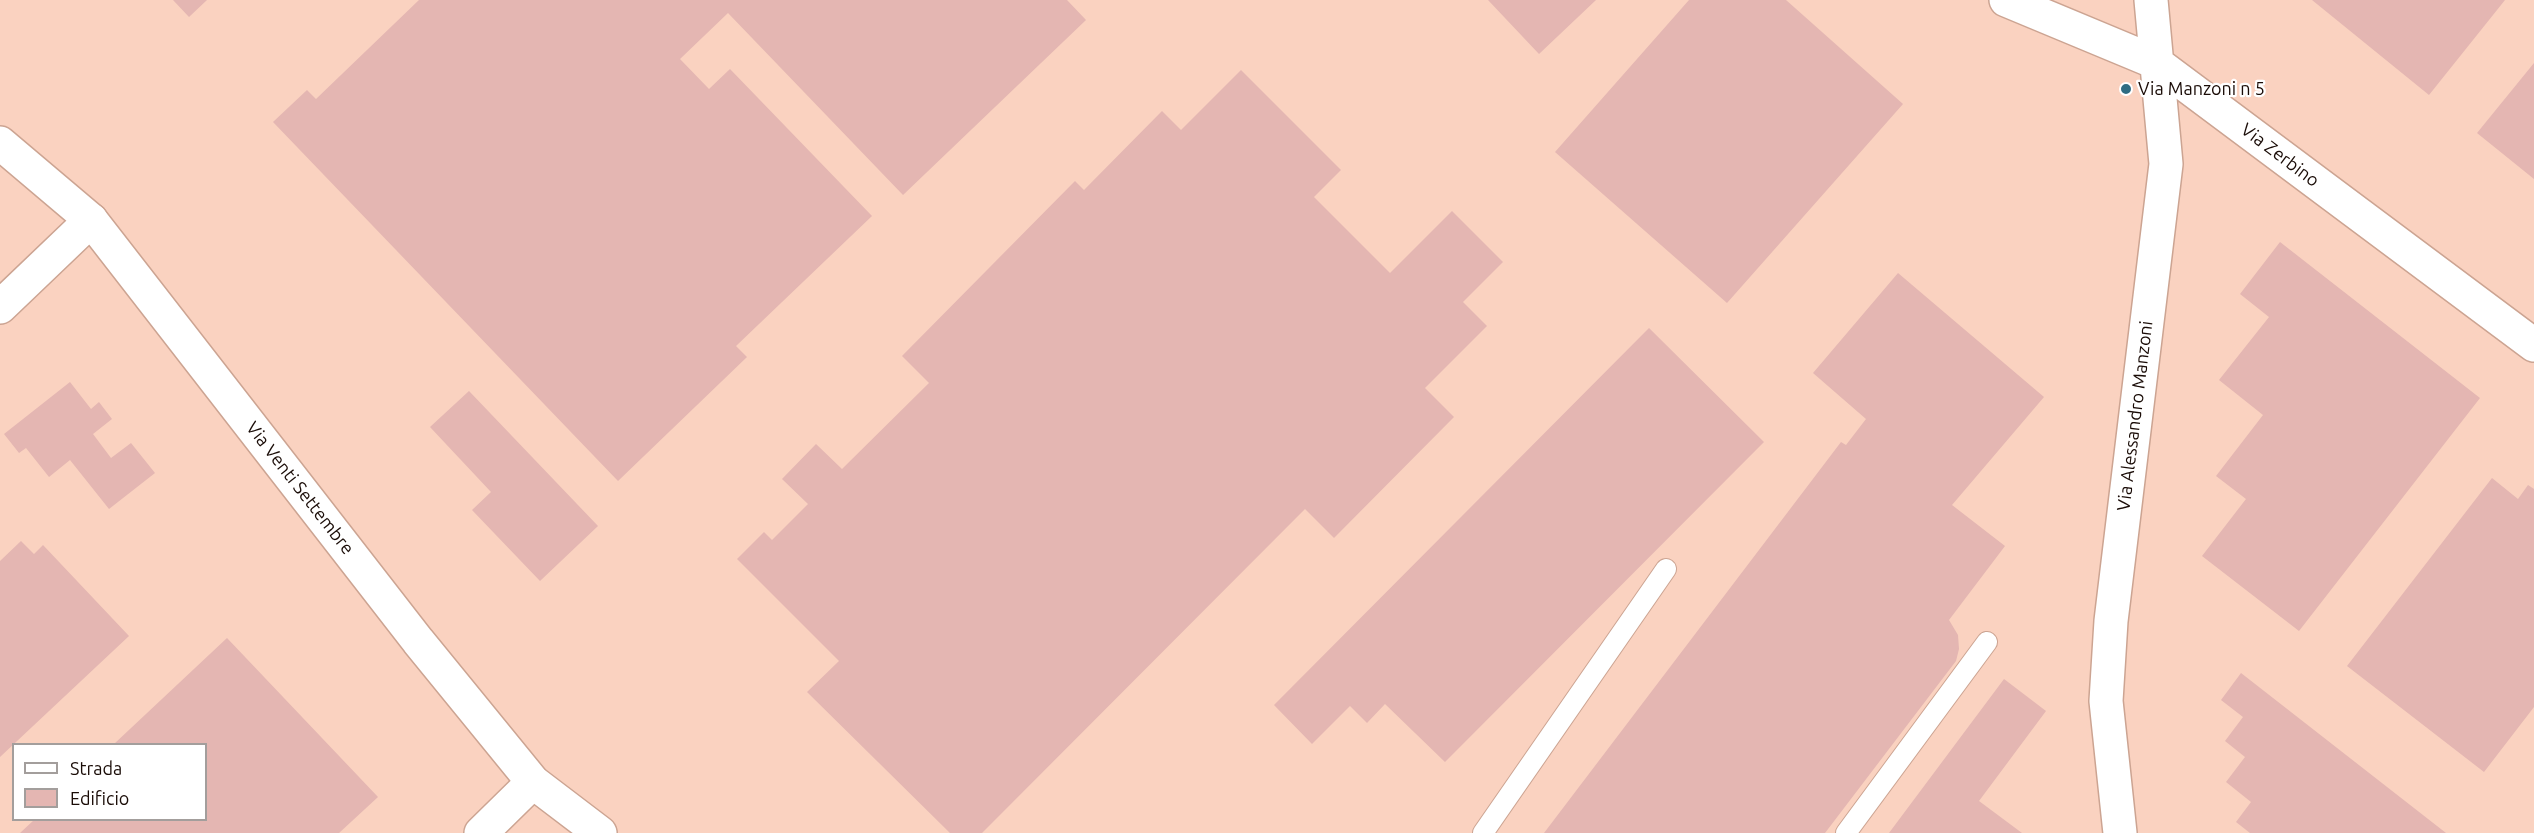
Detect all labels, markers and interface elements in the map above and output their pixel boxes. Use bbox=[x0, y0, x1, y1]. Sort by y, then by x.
place label: Via Manzoni n 5 bbox=[2138, 78, 2265, 100]
marker: Via Manzoni n 5 bbox=[2119, 82, 2133, 96]
street label: Via Zerbino bbox=[2237, 119, 2323, 191]
street label: Via Alessandro Manzoni bbox=[2113, 320, 2157, 512]
street label: Via Venti Settembre bbox=[241, 417, 359, 559]
legend bbox=[12, 743, 207, 821]
text: Strada bbox=[70, 758, 122, 778]
text: Edificio bbox=[70, 788, 129, 808]

